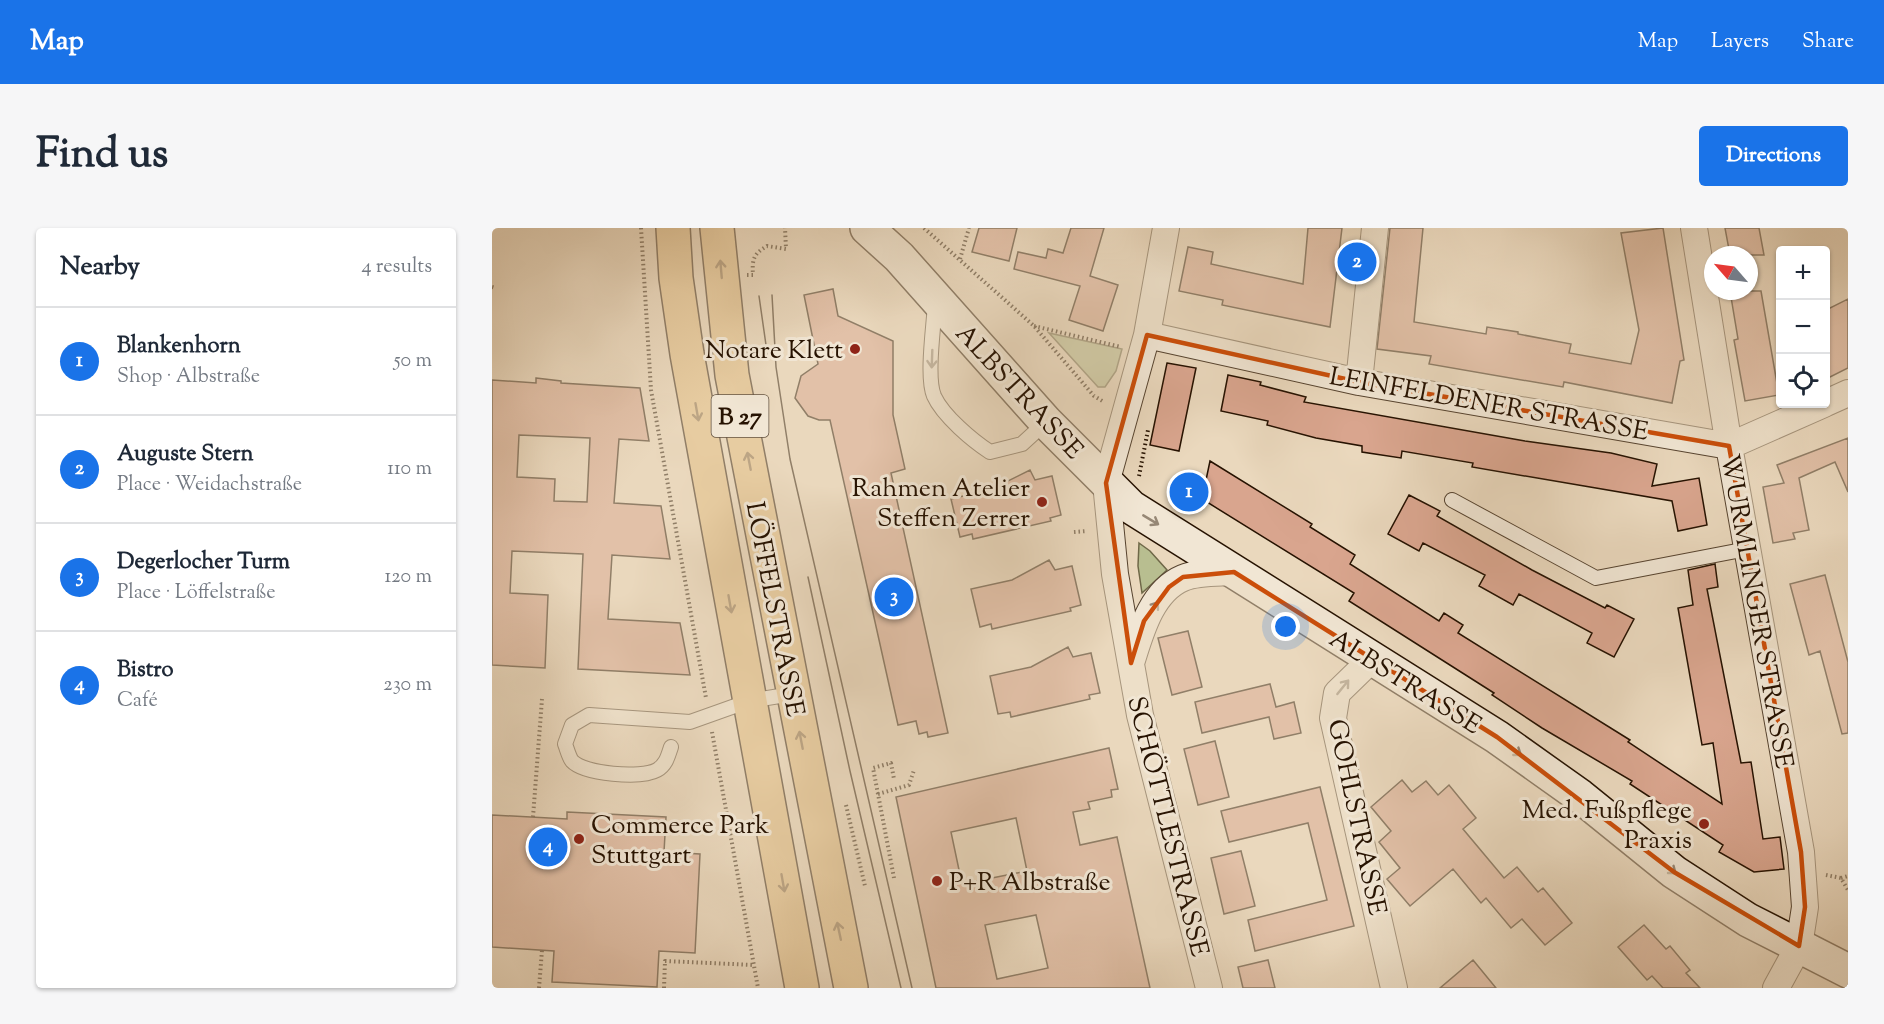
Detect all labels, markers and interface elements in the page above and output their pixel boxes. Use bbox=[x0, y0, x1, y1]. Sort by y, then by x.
text: Map bbox=[30, 22, 84, 62]
text: Map bbox=[1638, 27, 1678, 57]
text: Layers bbox=[1711, 27, 1769, 57]
text: Share bbox=[1802, 27, 1854, 57]
text: Find us bbox=[36, 126, 168, 186]
button: Directions bbox=[1699, 126, 1848, 186]
pin: 2 bbox=[1338, 240, 1376, 285]
north arrow bbox=[1704, 246, 1758, 300]
map controls bbox=[1776, 246, 1830, 408]
button: + bbox=[1776, 246, 1830, 300]
text: Nearby bbox=[60, 249, 140, 286]
text: 4 results bbox=[361, 253, 432, 282]
one-way arrow bbox=[715, 259, 726, 279]
button: − bbox=[1776, 300, 1830, 354]
street label: ALBSTRASSE bbox=[946, 317, 1091, 469]
text: Blankenhorn bbox=[117, 331, 241, 363]
place label: Notare Klett bbox=[705, 333, 843, 370]
marker: Notare Klett bbox=[848, 342, 862, 356]
text: 1 bbox=[76, 347, 83, 376]
text: 50 m bbox=[394, 347, 432, 376]
one-way arrow bbox=[927, 348, 938, 368]
button: locate bbox=[1776, 354, 1830, 408]
street label: LEINFELDENER STRASSE bbox=[1326, 359, 1651, 452]
text: Shop · Albstraße bbox=[117, 363, 260, 392]
road number: B 27 bbox=[712, 395, 768, 437]
one-way arrow bbox=[692, 402, 703, 421]
text: Auguste Stern bbox=[117, 439, 253, 471]
street label: WURMLINGER STRASSE bbox=[1710, 451, 1801, 772]
one-way arrow bbox=[743, 452, 754, 472]
text: 2 bbox=[75, 455, 84, 484]
text: 110 m bbox=[387, 455, 432, 484]
pin: 1 bbox=[1170, 470, 1208, 514]
text: Place · Weidachstraße bbox=[117, 471, 302, 500]
place label: Rahmen Atelier Steffen Zerrer bbox=[852, 471, 1030, 538]
marker: Rahmen Atelier Steffen Zerrer bbox=[1035, 495, 1049, 509]
street label: LÖFFELSTRASSE bbox=[735, 499, 813, 720]
one-way arrow bbox=[1143, 513, 1160, 526]
text: Degerlocher Turm bbox=[117, 547, 290, 579]
text: 3 bbox=[75, 563, 84, 592]
text: 120 m bbox=[384, 563, 432, 592]
pin: 3 bbox=[874, 574, 914, 620]
text: Place · Löffelstraße bbox=[117, 579, 276, 608]
one-way arrow bbox=[725, 594, 736, 613]
one-way arrow bbox=[1146, 602, 1159, 618]
your location bbox=[1271, 612, 1300, 641]
street label: ALBSTRASSE bbox=[1322, 622, 1488, 745]
text: Bistro bbox=[117, 655, 174, 687]
text: 4 bbox=[74, 671, 85, 700]
text: 230 m bbox=[383, 671, 432, 700]
one-way arrow bbox=[1337, 679, 1350, 695]
text: Café bbox=[117, 687, 158, 716]
street label: SCHÖTTLESTRASSE bbox=[1116, 693, 1217, 961]
street label: GOHLSTRASSE bbox=[1317, 716, 1394, 919]
one-way arrow bbox=[795, 730, 806, 750]
one-way arrow bbox=[1505, 744, 1522, 756]
place label: Med. Fußpflege Praxis bbox=[1522, 793, 1692, 860]
place label: Commerce Park Stuttgart bbox=[591, 808, 769, 875]
marker: Med. Fußpflege Praxis bbox=[1697, 817, 1711, 831]
pin: 4 bbox=[528, 824, 568, 870]
marker: Commerce Park Stuttgart bbox=[572, 832, 586, 846]
one-way arrow bbox=[1661, 861, 1677, 874]
place label: P+R Albstraße bbox=[949, 865, 1111, 902]
one-way arrow bbox=[778, 872, 789, 892]
marker: P+R Albstraße bbox=[930, 874, 944, 888]
one-way arrow bbox=[833, 921, 845, 940]

